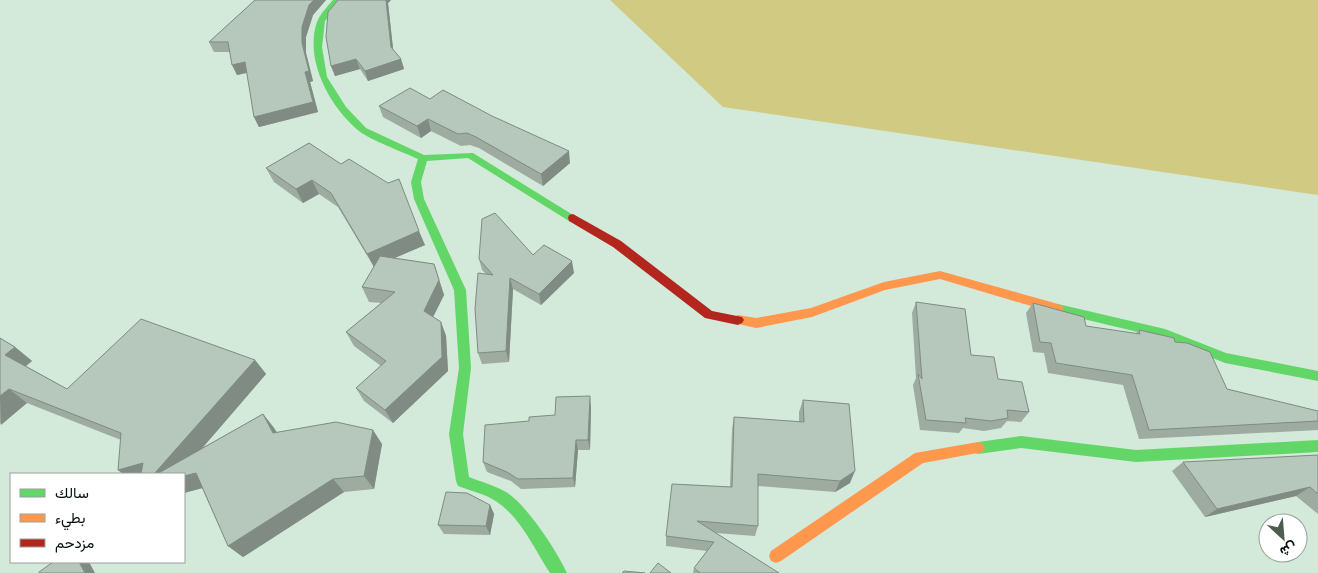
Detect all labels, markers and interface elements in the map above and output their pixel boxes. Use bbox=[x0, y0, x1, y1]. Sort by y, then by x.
legend bbox=[10, 473, 185, 563]
text: سالك bbox=[55, 483, 89, 501]
text: بطيء bbox=[55, 508, 85, 531]
north arrow bbox=[1258, 513, 1308, 563]
text: مزدحم bbox=[55, 533, 94, 553]
text: ش bbox=[1277, 538, 1300, 562]

